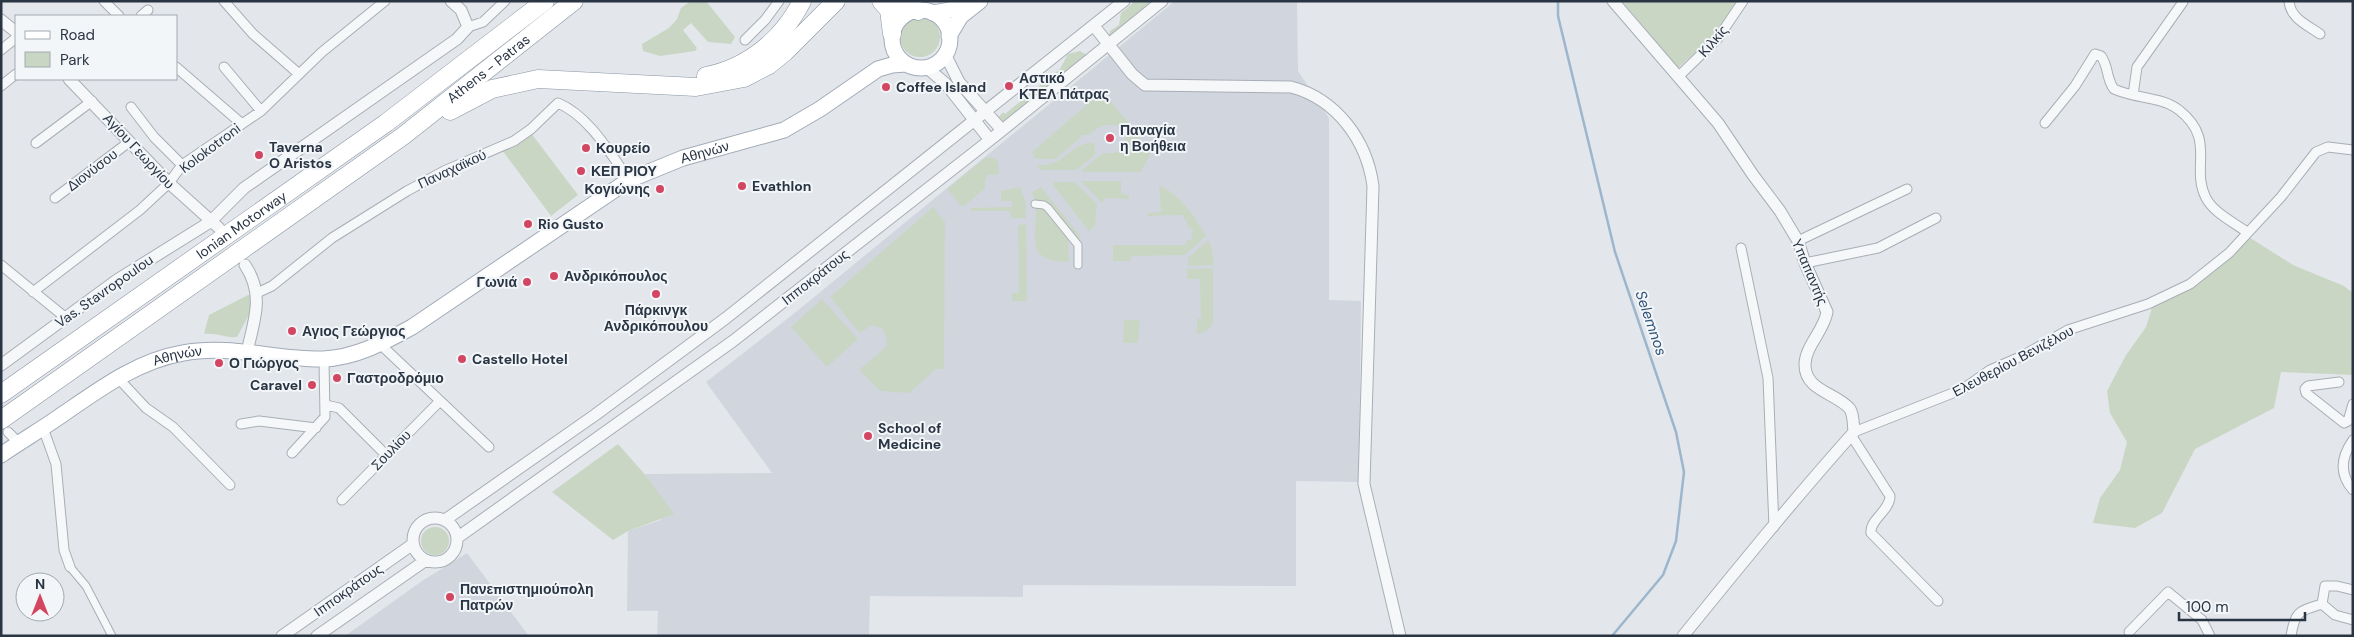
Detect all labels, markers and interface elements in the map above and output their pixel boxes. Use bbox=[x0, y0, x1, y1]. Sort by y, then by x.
legend bbox=[15, 15, 178, 80]
street label: Κιλκίς bbox=[1694, 21, 1732, 61]
text: Road bbox=[60, 25, 95, 45]
street label: Athens - Patras bbox=[443, 30, 534, 107]
text: Park bbox=[60, 50, 90, 70]
place label: Αστικό ΚΤΕΛ Πάτρας bbox=[1019, 69, 1109, 103]
place label: Coffee Island bbox=[896, 78, 986, 96]
marker: Αστικό ΚΤΕΛ Πάτρας bbox=[1003, 80, 1015, 92]
marker: Coffee Island bbox=[880, 81, 892, 93]
street label: Αγίου Γεωργίου bbox=[99, 109, 179, 193]
street label: Kolokotroni bbox=[176, 119, 244, 177]
place label: Παναγία η Βοήθεια bbox=[1120, 121, 1186, 155]
marker: Παναγία η Βοήθεια bbox=[1104, 132, 1116, 144]
street label: Αθηνών bbox=[678, 137, 731, 167]
place label: Taverna O Aristos bbox=[269, 138, 332, 172]
place label: Κουρείο bbox=[596, 139, 650, 157]
marker: Κουρείο bbox=[580, 142, 592, 154]
street label: Διονύσου bbox=[63, 145, 121, 195]
street label: Παναχαϊκού bbox=[415, 145, 489, 193]
marker: Taverna O Aristos bbox=[253, 149, 265, 161]
place label: ΚΕΠ ΡΙΟΥ bbox=[591, 162, 658, 180]
marker: ΚΕΠ ΡΙΟΥ bbox=[575, 165, 587, 177]
place label: Evathlon bbox=[752, 177, 811, 195]
place label: Κογιώνης bbox=[585, 180, 650, 198]
marker: Evathlon bbox=[736, 180, 748, 192]
marker: Κογιώνης bbox=[654, 183, 666, 195]
street label: Ionian Motorway bbox=[193, 187, 290, 263]
place label: Rio Gusto bbox=[538, 215, 604, 233]
marker: Rio Gusto bbox=[522, 218, 534, 230]
street label: Υπαπαντής bbox=[1788, 236, 1832, 308]
street label: Ιπποκράτους bbox=[778, 245, 852, 309]
street label: Vas. Stavropoulou bbox=[51, 250, 157, 332]
place label: Ανδρικόπουλος bbox=[564, 267, 668, 285]
marker: Ανδρικόπουλος bbox=[548, 270, 560, 282]
place label: Γωνιά bbox=[476, 273, 517, 291]
marker: Γωνιά bbox=[521, 276, 533, 288]
marker: Πάρκινγκ Ανδρικόπουλου bbox=[650, 288, 662, 300]
water label: Selemnos bbox=[1631, 288, 1671, 358]
place label: Πάρκινγκ Ανδρικόπουλου bbox=[604, 301, 708, 335]
street label: Ελευθερίου Βενιζέλου bbox=[1949, 321, 2077, 401]
place label: Αγιος Γεώργιος bbox=[302, 322, 405, 340]
marker: Αγιος Γεώργιος bbox=[286, 325, 298, 337]
street label: Αθηνών bbox=[150, 342, 203, 370]
place label: Castello Hotel bbox=[472, 350, 568, 368]
marker: Castello Hotel bbox=[456, 353, 468, 365]
place label: Ο Γιώργος bbox=[229, 354, 299, 372]
marker: Ο Γιώργος bbox=[213, 357, 225, 369]
place label: Γαστροδρόμιο bbox=[347, 369, 444, 387]
marker: Γαστροδρόμιο bbox=[331, 372, 343, 384]
place label: Caravel bbox=[250, 376, 302, 394]
marker: Caravel bbox=[306, 379, 318, 391]
place label: School of Medicine bbox=[878, 419, 941, 453]
street label: Σουλίου bbox=[367, 426, 415, 474]
marker: School of Medicine bbox=[862, 430, 874, 442]
street label: Ιπποκράτους bbox=[310, 559, 386, 620]
north arrow bbox=[15, 572, 65, 622]
text: N bbox=[35, 575, 45, 593]
place label: Πανεπιστημιούπολη Πατρών bbox=[460, 580, 594, 614]
scale bar bbox=[2179, 590, 2305, 622]
marker: Πανεπιστημιούπολη Πατρών bbox=[444, 591, 456, 603]
text: 100 m bbox=[2186, 597, 2229, 617]

